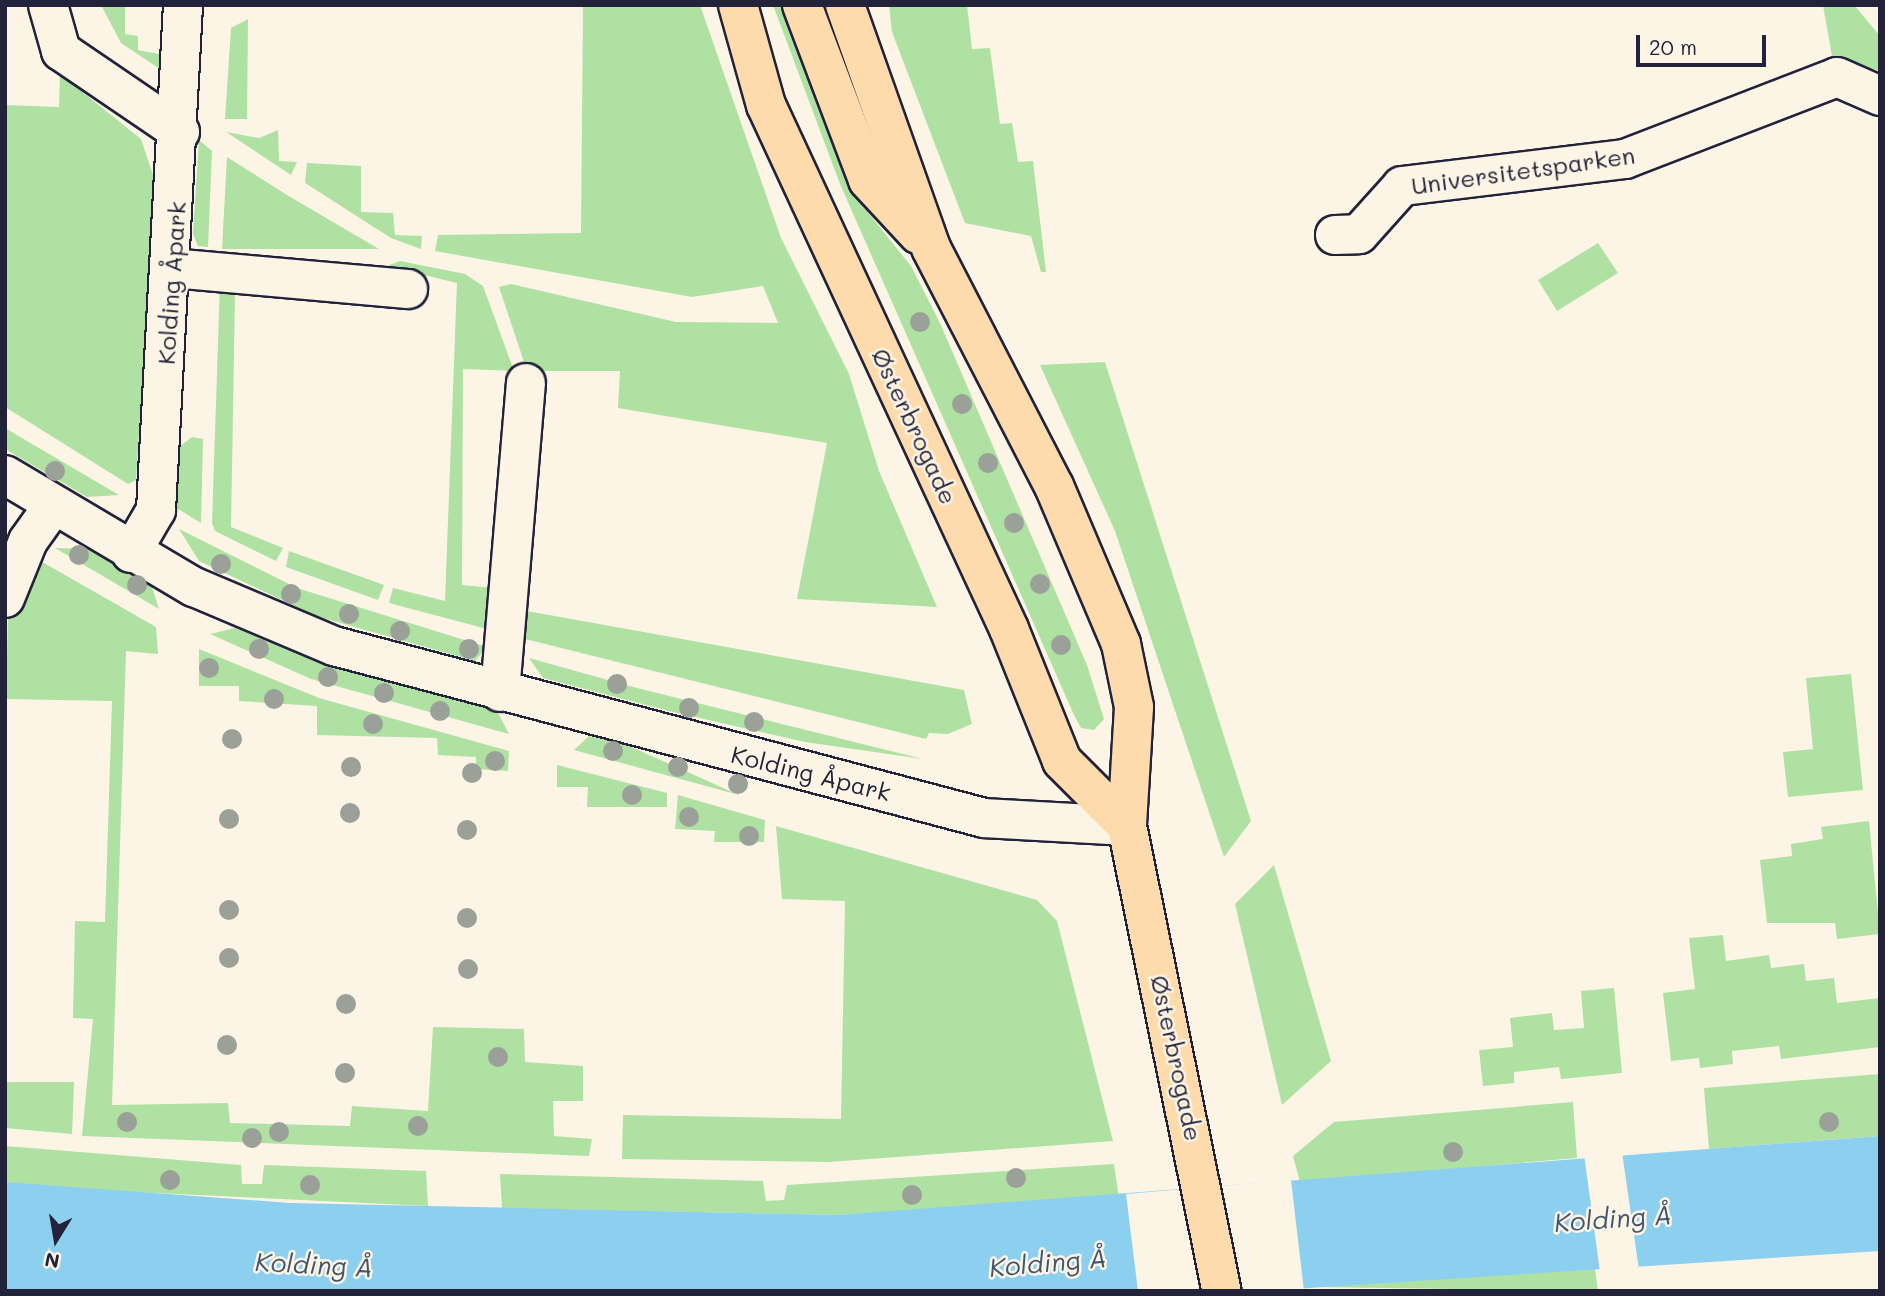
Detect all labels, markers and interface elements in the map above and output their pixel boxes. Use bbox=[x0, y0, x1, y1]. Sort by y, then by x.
scale bar bbox=[1640, 21, 1770, 65]
text: 20 m bbox=[1649, 33, 1697, 60]
street label: Universitetsparken bbox=[1409, 140, 1637, 200]
street label: Kolding Åpark bbox=[151, 200, 191, 366]
street label: Østerbrogade bbox=[866, 343, 964, 509]
street label: Kolding Åpark bbox=[728, 739, 894, 807]
street label: Østerbrogade bbox=[1145, 973, 1209, 1143]
water label: Kolding Å bbox=[1553, 1199, 1673, 1239]
north arrow bbox=[21, 1205, 91, 1275]
water label: Kolding Å bbox=[988, 1242, 1108, 1284]
water label: Kolding Å bbox=[254, 1246, 374, 1284]
text: N bbox=[42, 1247, 61, 1275]

